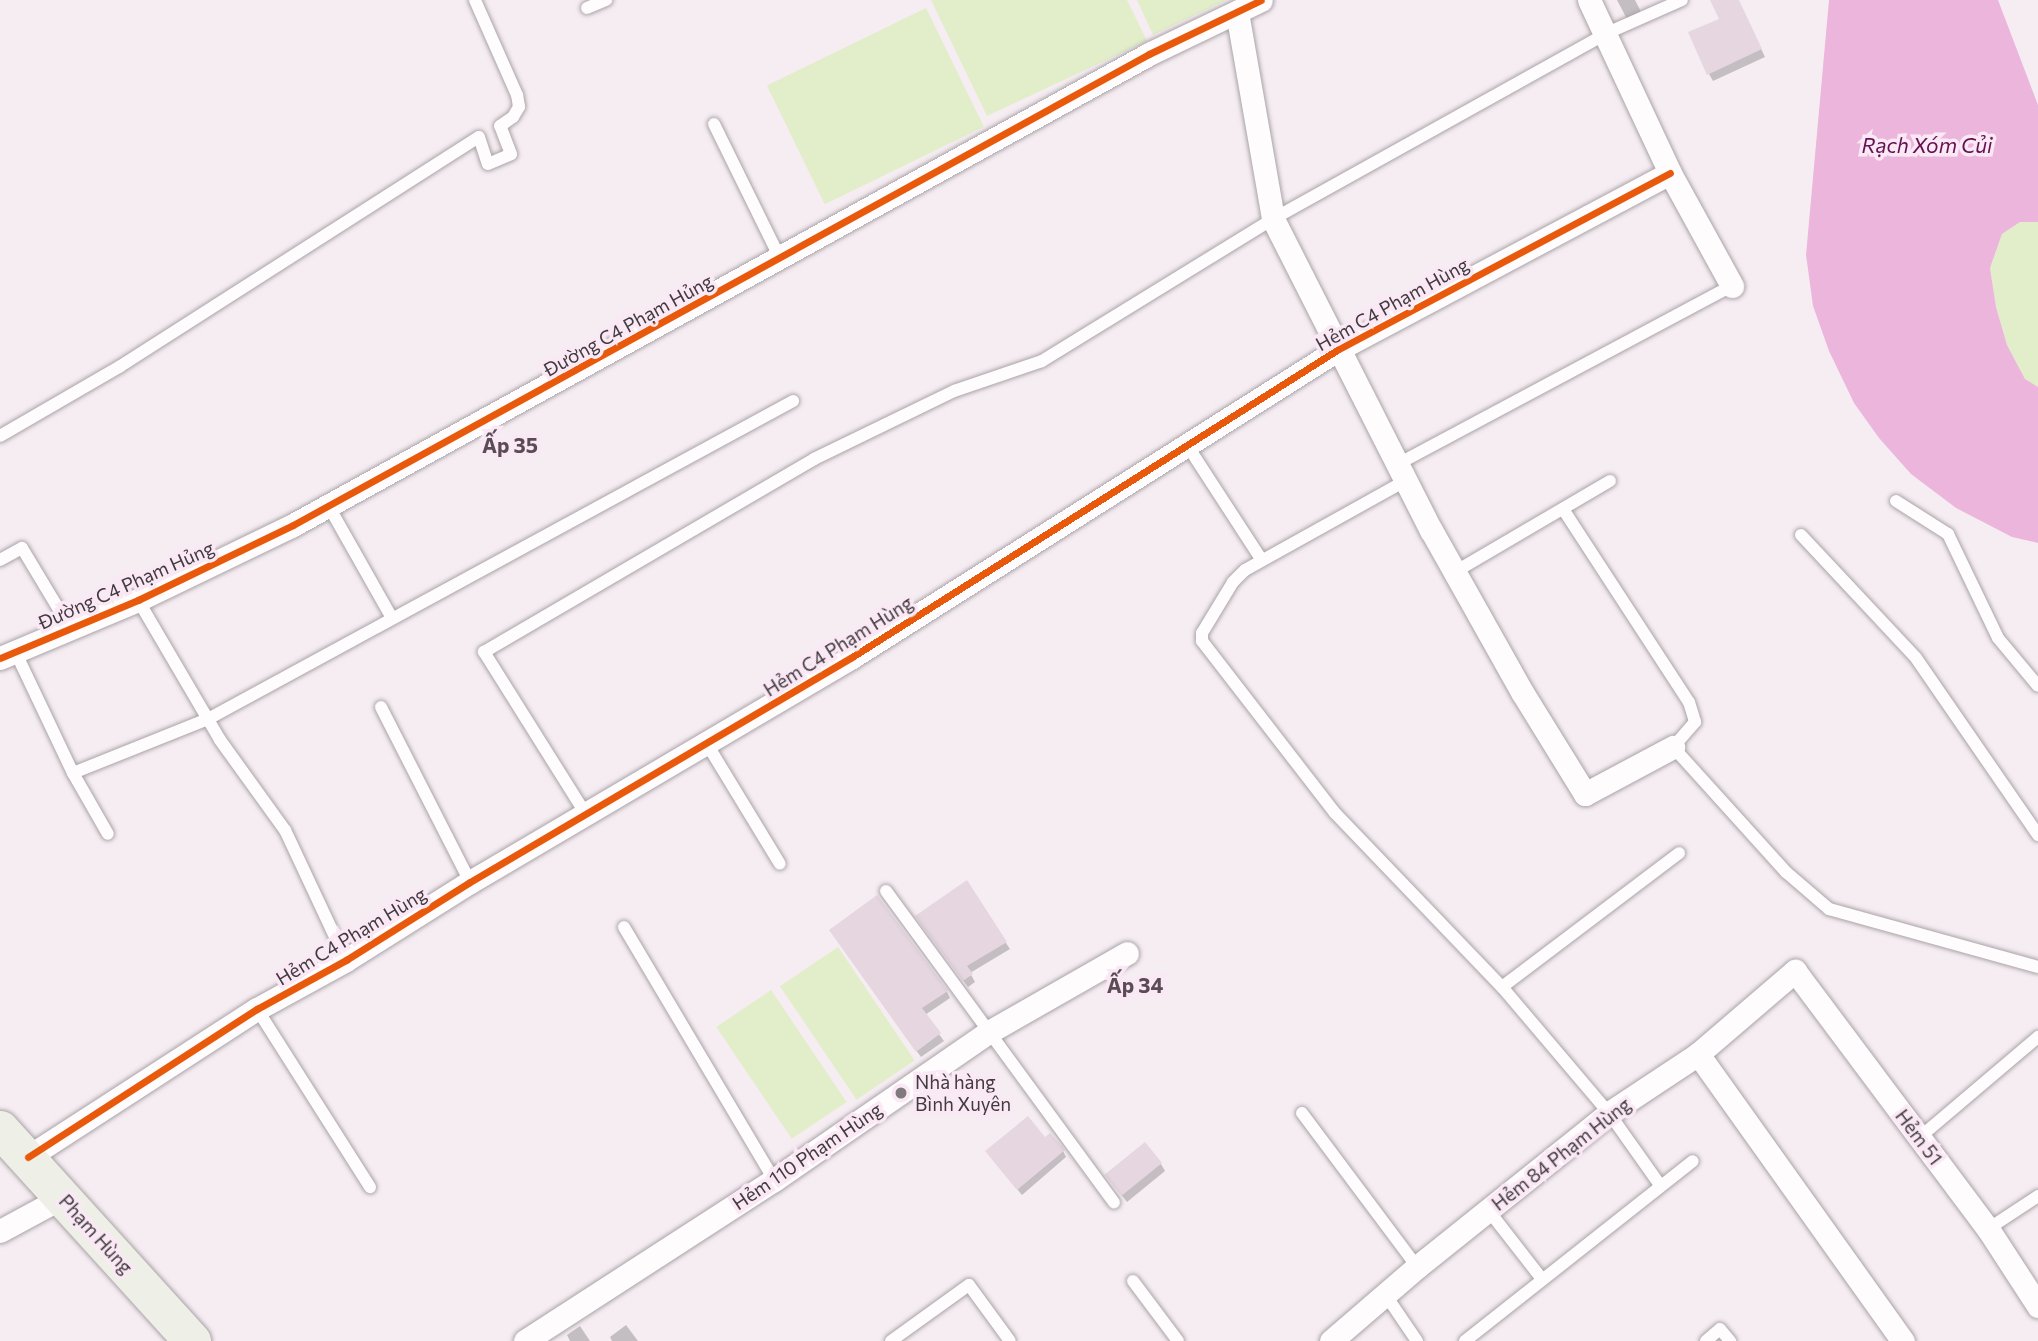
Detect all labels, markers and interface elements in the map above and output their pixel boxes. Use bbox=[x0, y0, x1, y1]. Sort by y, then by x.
water label: Rạch Xóm Củi bbox=[1862, 132, 1992, 158]
street label: Hẻm C4 Phạm Hùng bbox=[1311, 252, 1473, 356]
street label: Đường C4 Phạm Hủng bbox=[539, 269, 717, 381]
district label: Ấp 35 bbox=[482, 432, 538, 458]
street label: Đường C4 Phạm Hủng bbox=[35, 536, 217, 634]
street label: Hẻm C4 Phạm Hùng bbox=[759, 591, 917, 701]
street label: Hẻm C4 Phạm Hùng bbox=[272, 882, 430, 990]
district label: Ấp 34 bbox=[1107, 972, 1163, 998]
place label: Nhà hàng Bình Xuyên bbox=[915, 1071, 1011, 1115]
marker: Nhà hàng Bình Xuyên bbox=[893, 1085, 909, 1101]
street label: Hẻm 84 Phạm Hùng bbox=[1487, 1093, 1635, 1215]
street label: Hẻm 110 Phạm Hùng bbox=[728, 1097, 886, 1215]
street label: Hẻm 51 bbox=[1891, 1105, 1947, 1169]
street label: Phạm Hùng bbox=[54, 1190, 138, 1278]

